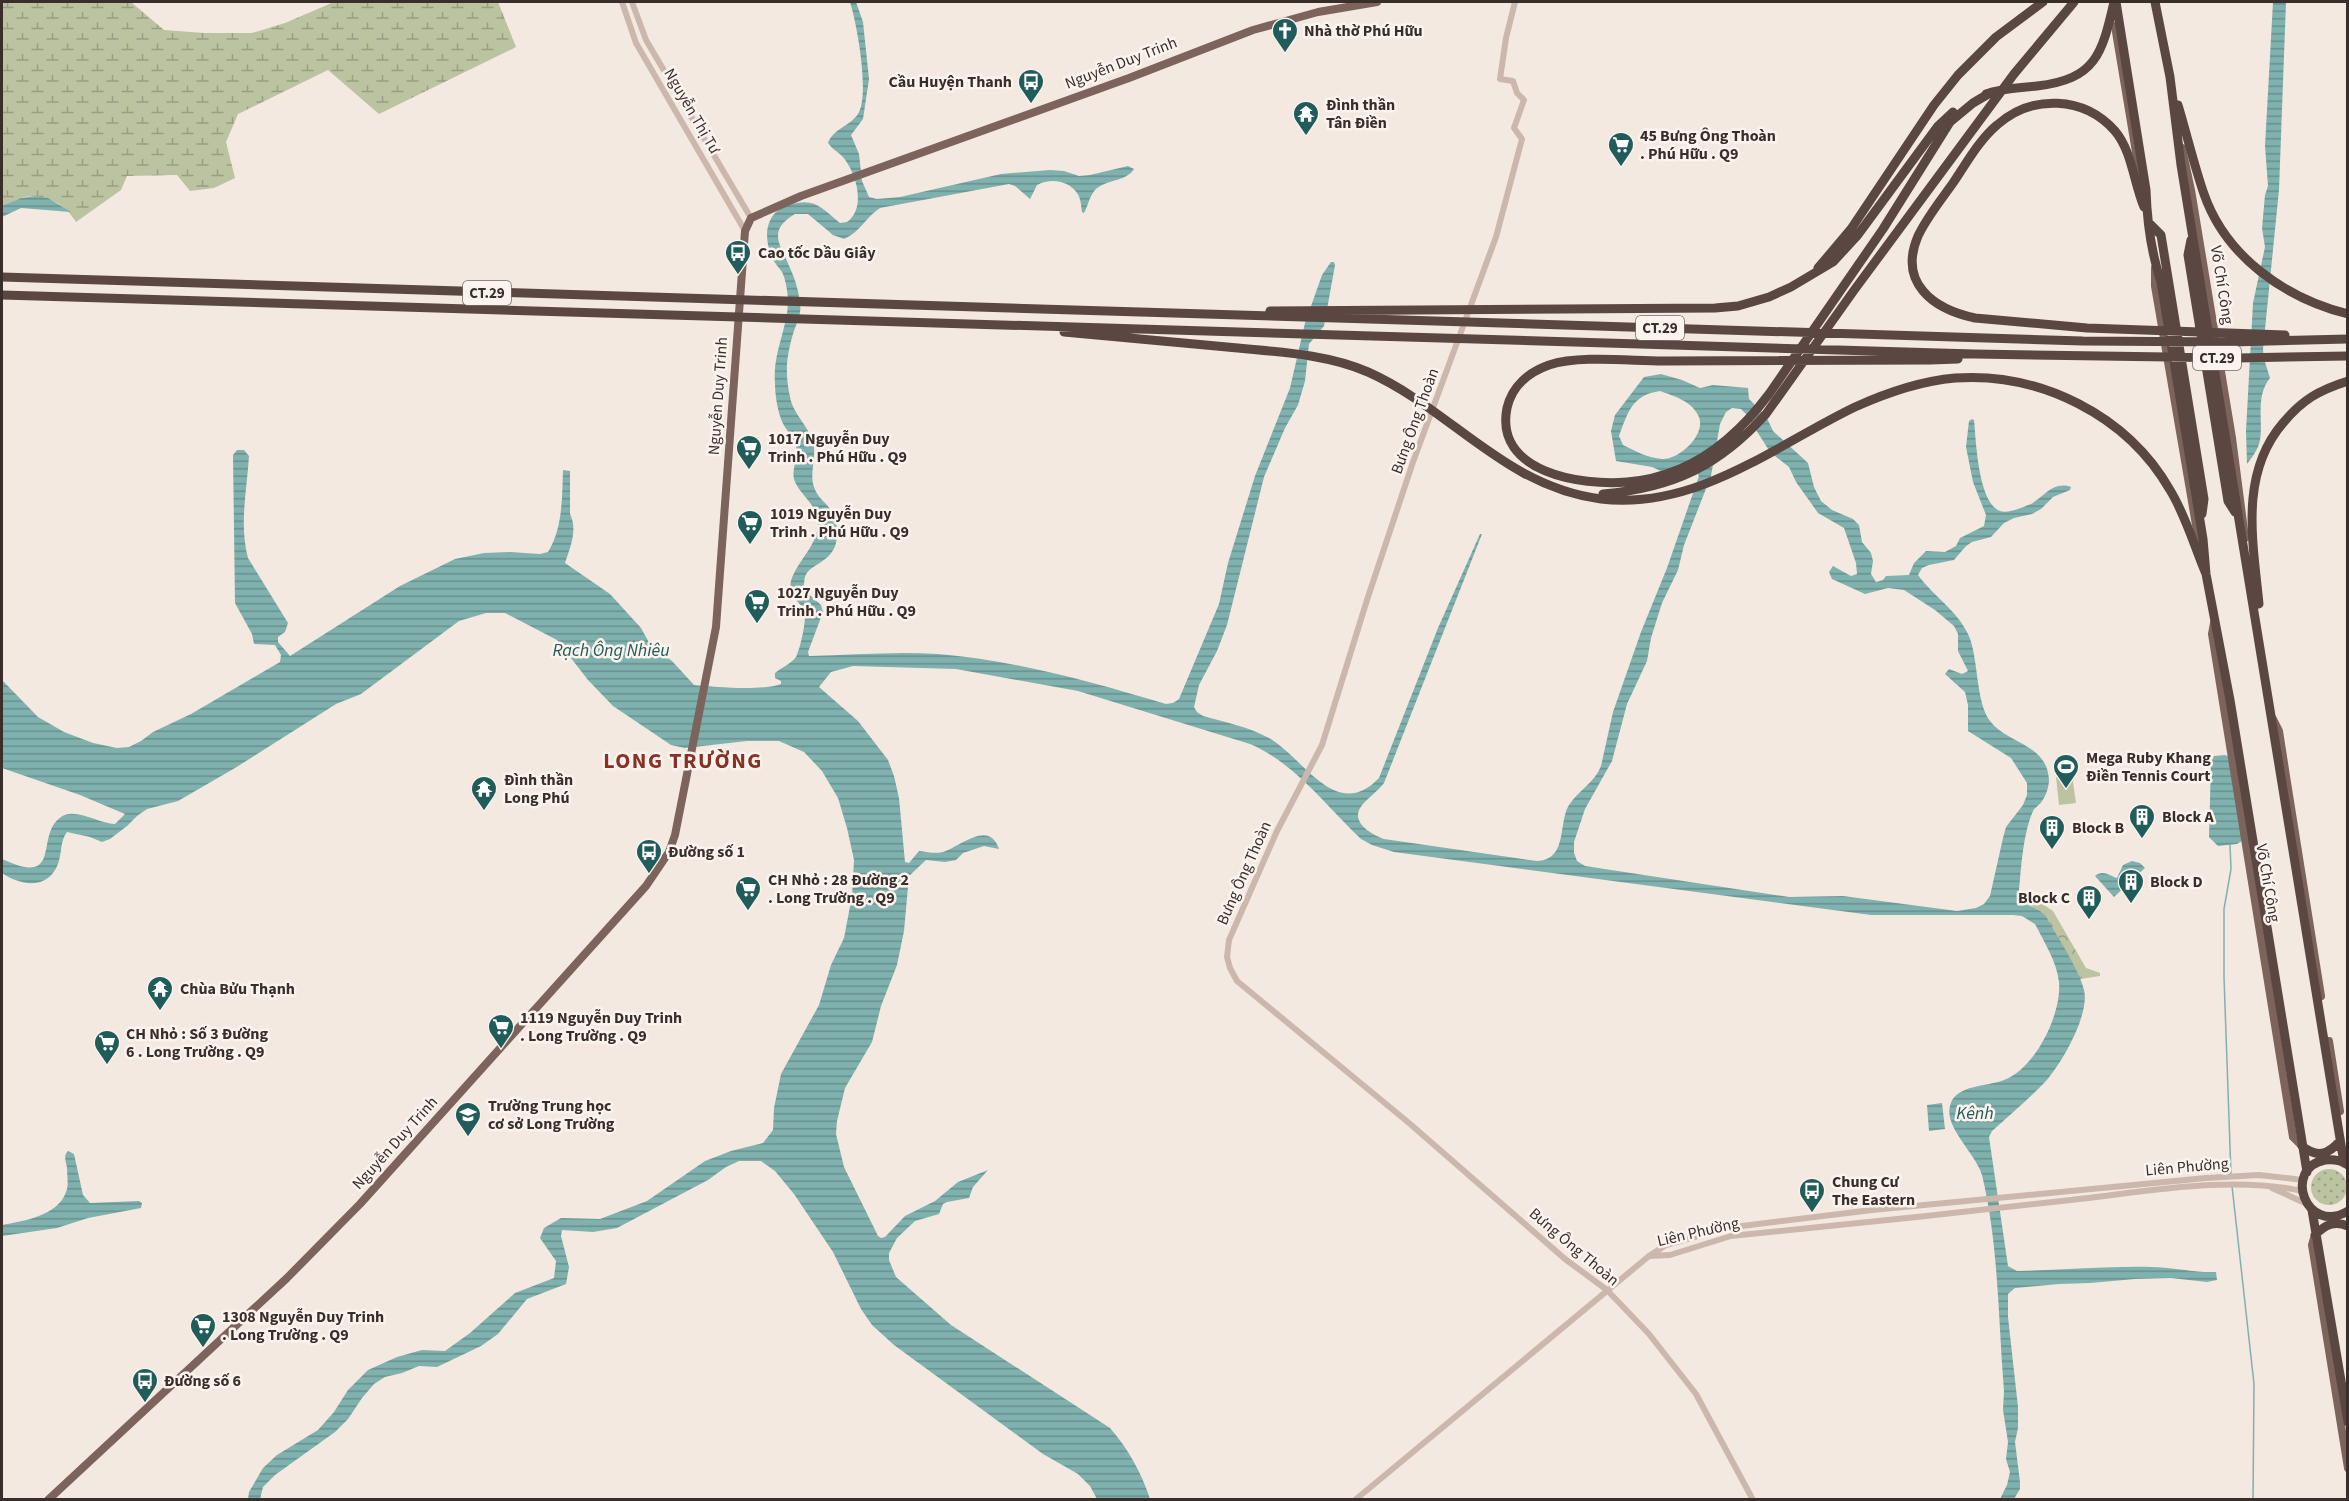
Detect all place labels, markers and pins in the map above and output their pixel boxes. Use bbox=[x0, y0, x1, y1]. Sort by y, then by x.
church icon: Nhà thờ Phú Hữu bbox=[1270, 16, 1300, 54]
place label: Nhà thờ Phú Hữu bbox=[1304, 20, 1423, 42]
bus stop icon: Cầu Huyện Thanh bbox=[1016, 67, 1046, 105]
place label: Cầu Huyện Thanh bbox=[888, 71, 1012, 93]
place label: Đình thần Tân Điền bbox=[1326, 94, 1395, 134]
temple icon: Đình thần Tân Điền bbox=[1291, 99, 1321, 137]
place label: 45 Bưng Ông Thoàn . Phú Hữu . Q9 bbox=[1640, 125, 1776, 165]
supermarket icon: 45 Bưng Ông Thoàn . Phú Hữu . Q9 bbox=[1606, 130, 1636, 168]
bus stop icon: Cao tốc Dầu Giây bbox=[723, 238, 753, 276]
place label: Cao tốc Dầu Giây bbox=[758, 242, 876, 264]
place label: 1017 Nguyễn Duy Trinh . Phú Hữu . Q9 bbox=[768, 428, 907, 468]
supermarket icon: 1017 Nguyễn Duy Trinh . Phú Hữu . Q9 bbox=[734, 433, 764, 471]
place label: 1019 Nguyễn Duy Trinh . Phú Hữu . Q9 bbox=[770, 503, 909, 543]
supermarket icon: 1019 Nguyễn Duy Trinh . Phú Hữu . Q9 bbox=[735, 508, 765, 546]
place label: 1027 Nguyễn Duy Trinh . Phú Hữu . Q9 bbox=[777, 582, 916, 622]
supermarket icon: 1027 Nguyễn Duy Trinh . Phú Hữu . Q9 bbox=[742, 587, 772, 625]
place label: Mega Ruby Khang Điền Tennis Court bbox=[2086, 747, 2211, 787]
sports icon: Mega Ruby Khang Điền Tennis Court bbox=[2051, 752, 2081, 790]
place label: Đình thần Long Phú bbox=[504, 769, 573, 809]
temple icon: Đình thần Long Phú bbox=[469, 774, 499, 812]
building icon: Block A bbox=[2127, 802, 2157, 840]
place label: Block A bbox=[2162, 806, 2215, 828]
building icon: Block B bbox=[2037, 813, 2067, 851]
place label: Block B bbox=[2072, 817, 2125, 839]
bus stop icon: Đường số 1 bbox=[634, 837, 664, 875]
place label: Đường số 1 bbox=[668, 841, 745, 863]
building icon: Block D bbox=[2116, 867, 2146, 905]
place label: CH Nhỏ : 28 Đường 2 . Long Trường . Q9 bbox=[768, 869, 909, 909]
place label: Block D bbox=[2150, 871, 2203, 893]
supermarket icon: CH Nhỏ : 28 Đường 2 . Long Trường . Q9 bbox=[733, 874, 763, 912]
building icon: Block C bbox=[2074, 883, 2104, 921]
place label: Block C bbox=[2018, 887, 2070, 909]
temple icon: Chùa Bửu Thạnh bbox=[145, 974, 175, 1012]
place label: Chùa Bửu Thạnh bbox=[180, 978, 295, 1000]
place label: 1119 Nguyễn Duy Trinh . Long Trường . Q9 bbox=[520, 1007, 682, 1047]
supermarket icon: 1119 Nguyễn Duy Trinh . Long Trường . Q9 bbox=[486, 1012, 516, 1050]
place label: CH Nhỏ : Số 3 Đường 6 . Long Trường . Q9 bbox=[126, 1023, 268, 1063]
supermarket icon: CH Nhỏ : Số 3 Đường 6 . Long Trường . Q9 bbox=[92, 1028, 122, 1066]
place label: Trường Trung học cơ sở Long Trường bbox=[488, 1095, 615, 1135]
school or university icon: Trường Trung học cơ sở Long Trường bbox=[453, 1100, 483, 1138]
place label: Chung Cư The Eastern bbox=[1832, 1171, 1915, 1211]
bus stop icon: Chung Cư The Eastern bbox=[1797, 1176, 1827, 1214]
place label: 1308 Nguyễn Duy Trinh . Long Trường . Q9 bbox=[222, 1306, 384, 1346]
supermarket icon: 1308 Nguyễn Duy Trinh . Long Trường . Q9 bbox=[188, 1311, 218, 1349]
bus stop icon: Đường số 6 bbox=[130, 1366, 160, 1404]
place label: Đường số 6 bbox=[164, 1370, 241, 1392]

